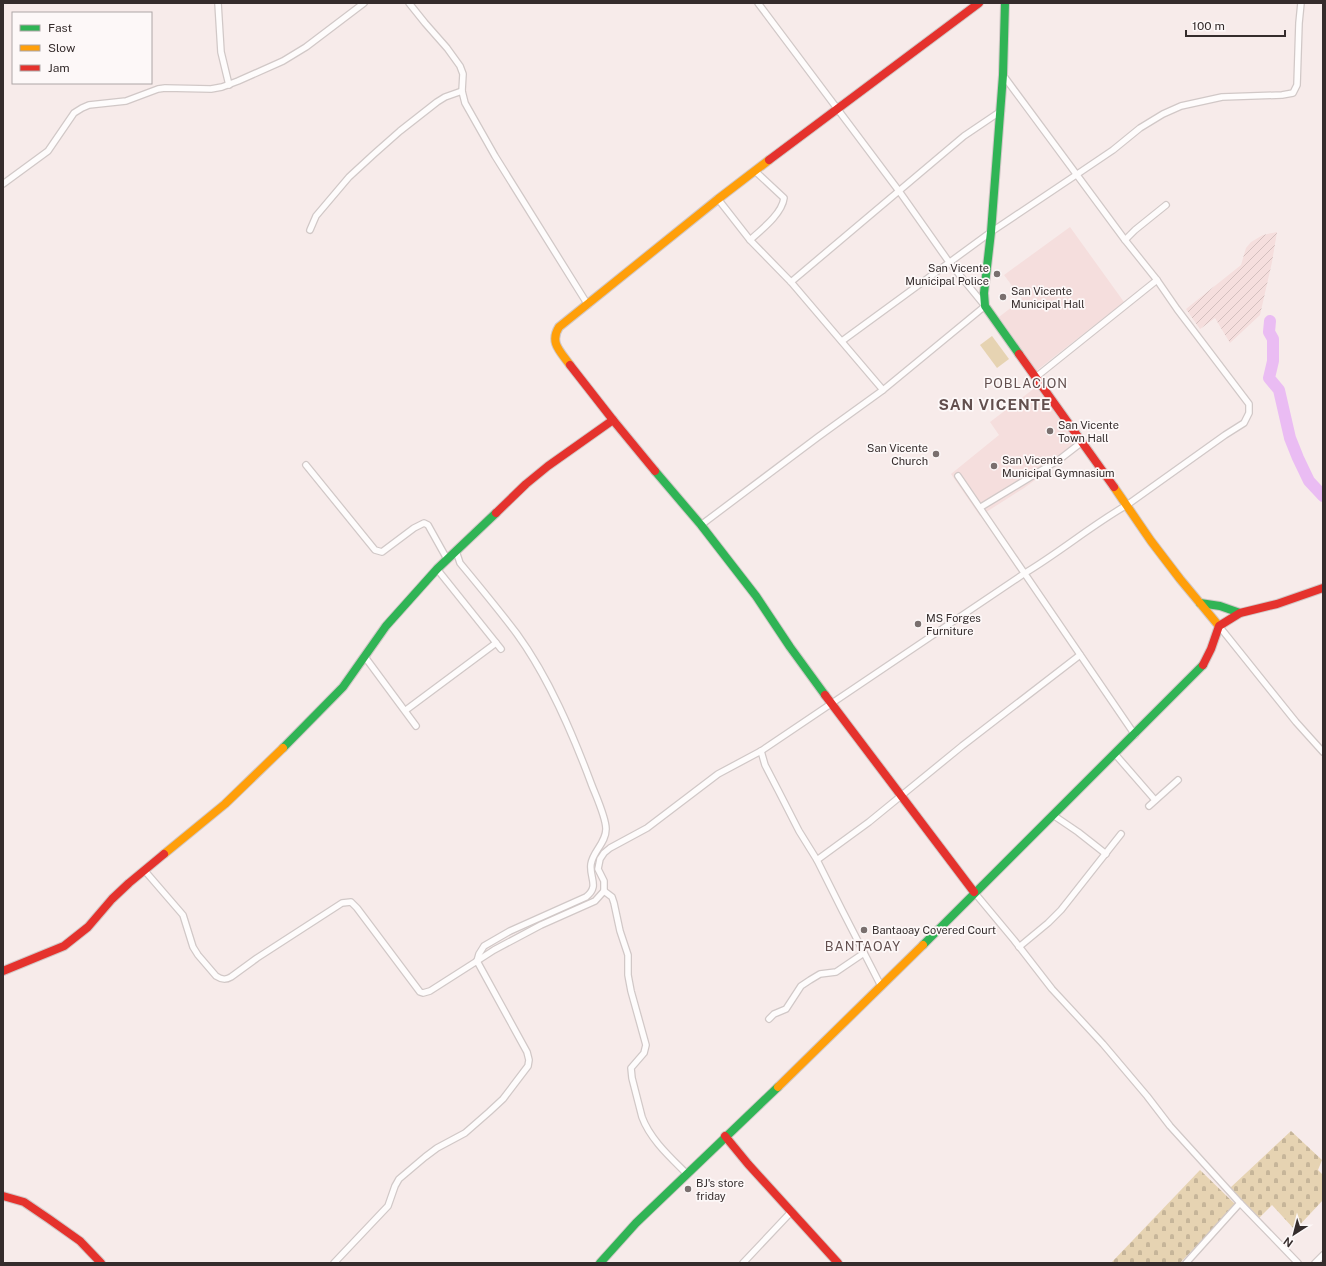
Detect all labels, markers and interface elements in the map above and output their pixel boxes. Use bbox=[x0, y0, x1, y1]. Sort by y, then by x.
legend bbox=[12, 12, 152, 84]
scale bar bbox=[1186, 12, 1285, 38]
text: 100 m bbox=[1192, 19, 1225, 33]
text: Fast bbox=[48, 21, 73, 35]
text: Slow bbox=[48, 41, 76, 55]
text: Jam bbox=[48, 61, 70, 75]
place label: San Vicente Municipal Police bbox=[905, 262, 989, 287]
marker: San Vicente Municipal Police bbox=[992, 269, 1002, 279]
place label: San Vicente Municipal Hall bbox=[1011, 285, 1085, 310]
marker: San Vicente Municipal Hall bbox=[998, 292, 1008, 302]
district label: POBLACION bbox=[984, 376, 1068, 391]
district label: SAN VICENTE bbox=[939, 396, 1051, 413]
place label: San Vicente Town Hall bbox=[1058, 419, 1119, 444]
marker: San Vicente Town Hall bbox=[1045, 426, 1055, 436]
place label: San Vicente Church bbox=[867, 442, 928, 467]
marker: San Vicente Church bbox=[931, 449, 941, 459]
place label: San Vicente Municipal Gymnasium bbox=[1002, 454, 1115, 479]
marker: San Vicente Municipal Gymnasium bbox=[989, 461, 999, 471]
place label: MS Forges Furniture bbox=[926, 612, 981, 637]
marker: MS Forges Furniture bbox=[913, 619, 923, 629]
place label: Bantaoay Covered Court bbox=[872, 924, 996, 936]
marker: Bantaoay Covered Court bbox=[859, 925, 869, 935]
district label: BANTAOAY bbox=[825, 939, 901, 954]
place label: BJ's store friday bbox=[696, 1177, 744, 1202]
marker: BJ's store friday bbox=[683, 1184, 693, 1194]
north arrow bbox=[1274, 1214, 1314, 1254]
text: N bbox=[1281, 1235, 1295, 1249]

